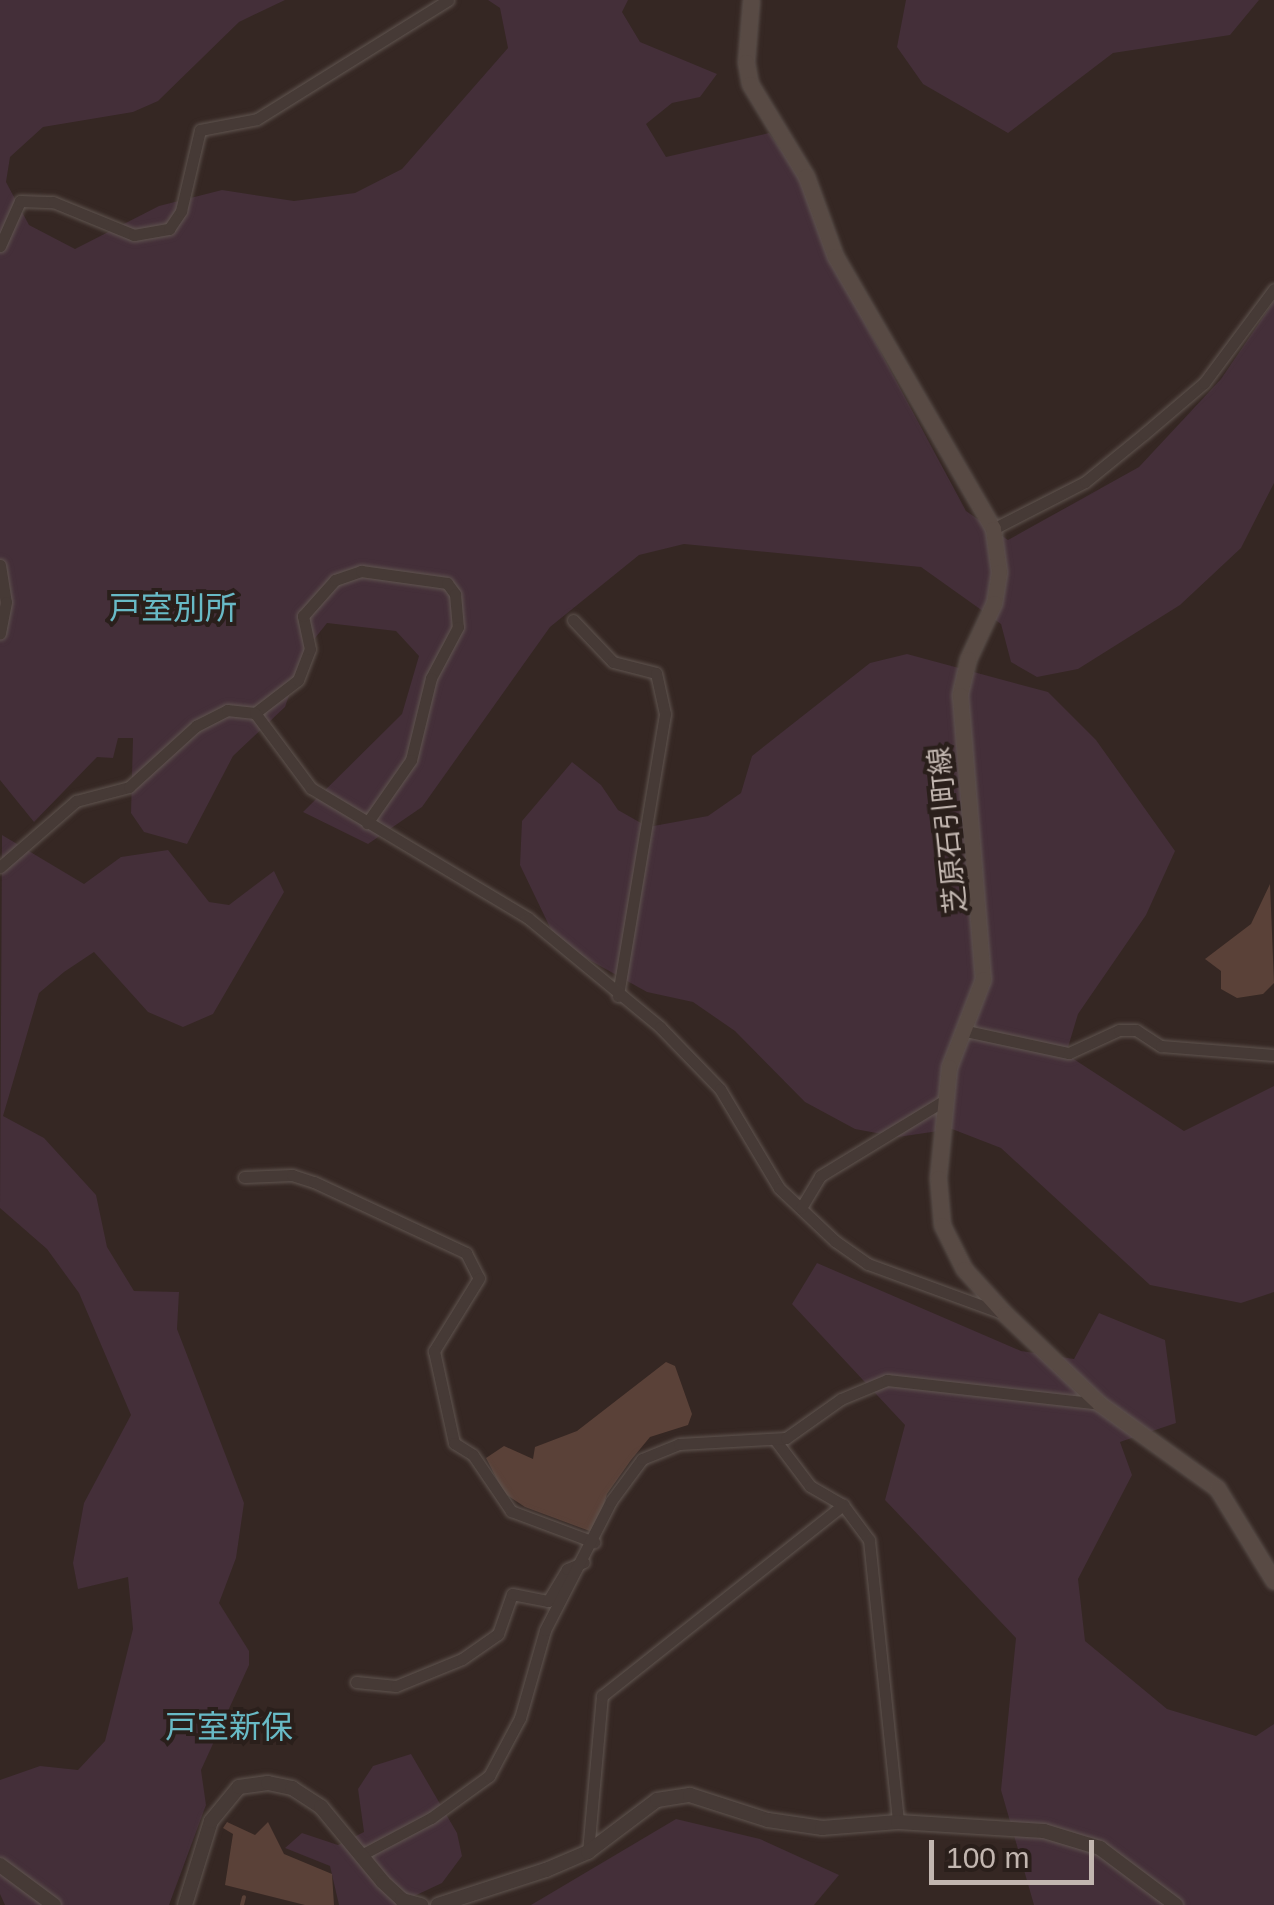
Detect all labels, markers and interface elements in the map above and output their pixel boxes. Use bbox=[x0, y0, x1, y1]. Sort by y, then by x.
district label: 戸室別所 bbox=[109, 589, 237, 627]
street label: 芝原石引町線 bbox=[923, 745, 973, 915]
district label: 戸室新保 bbox=[165, 1708, 293, 1746]
scale bar bbox=[934, 1820, 1099, 1882]
text: 100 m bbox=[946, 1841, 1029, 1874]

